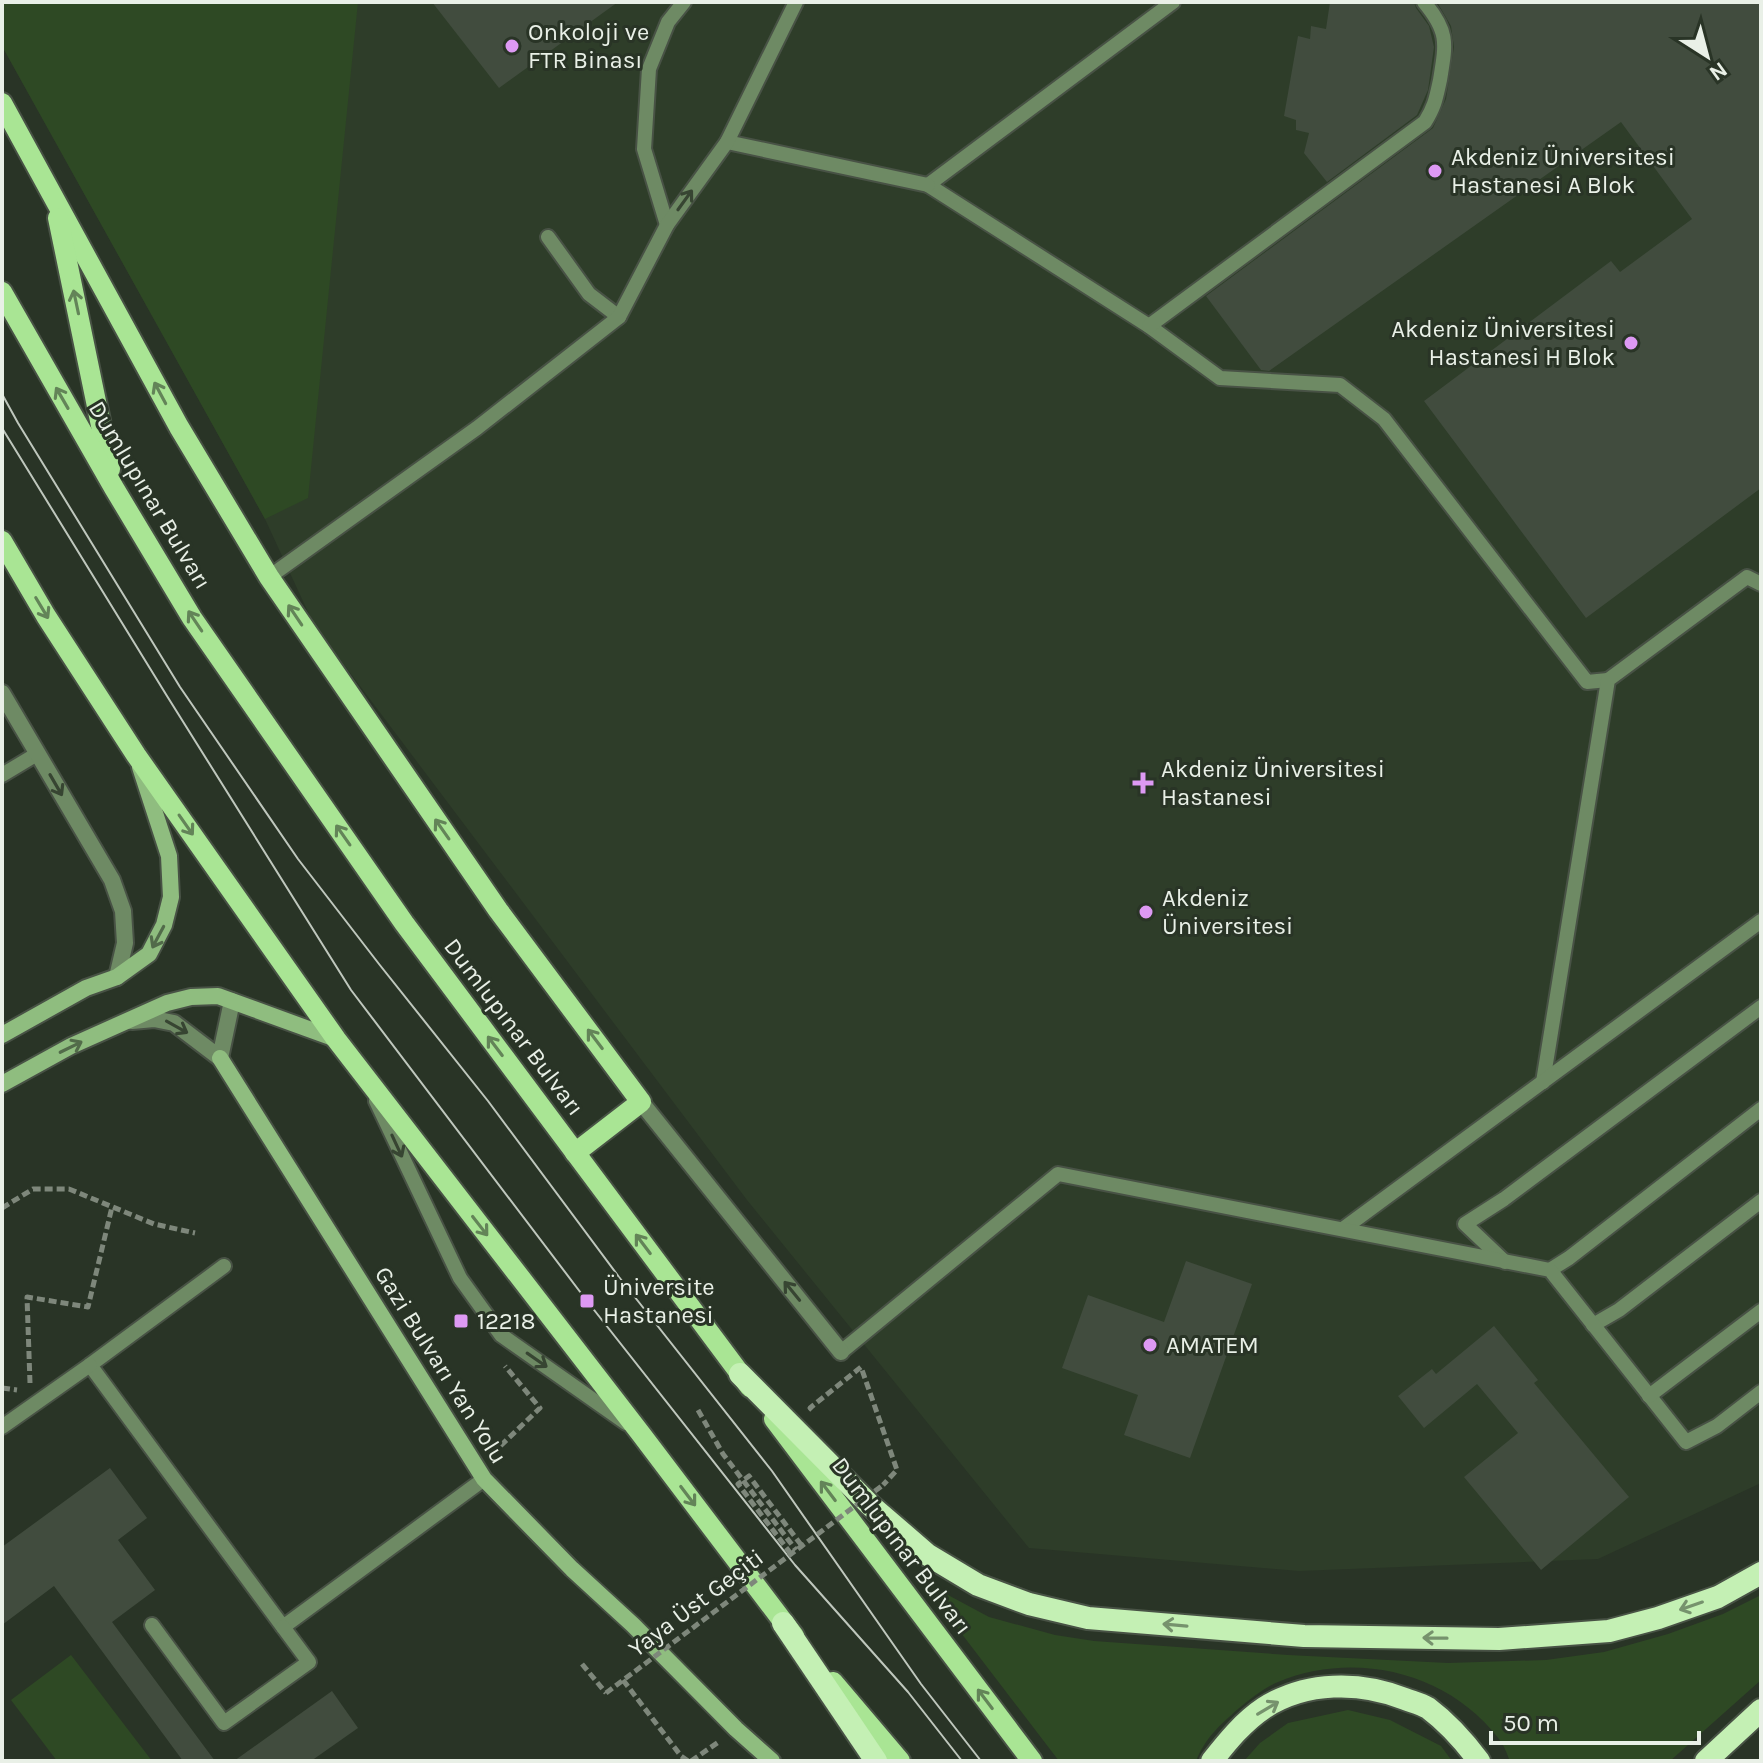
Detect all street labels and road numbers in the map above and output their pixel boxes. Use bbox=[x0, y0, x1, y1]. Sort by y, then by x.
street label: Dumlupınar Bulvarı bbox=[83, 396, 217, 594]
street label: Dumlupınar Bulvarı bbox=[438, 933, 590, 1121]
street label: Gazi Bulvarı Yan Yolu bbox=[369, 1261, 513, 1469]
street label: Dumlupınar Bulvarı bbox=[826, 1452, 978, 1640]
street label: Yaya Üst Geçiti bbox=[623, 1543, 769, 1663]

